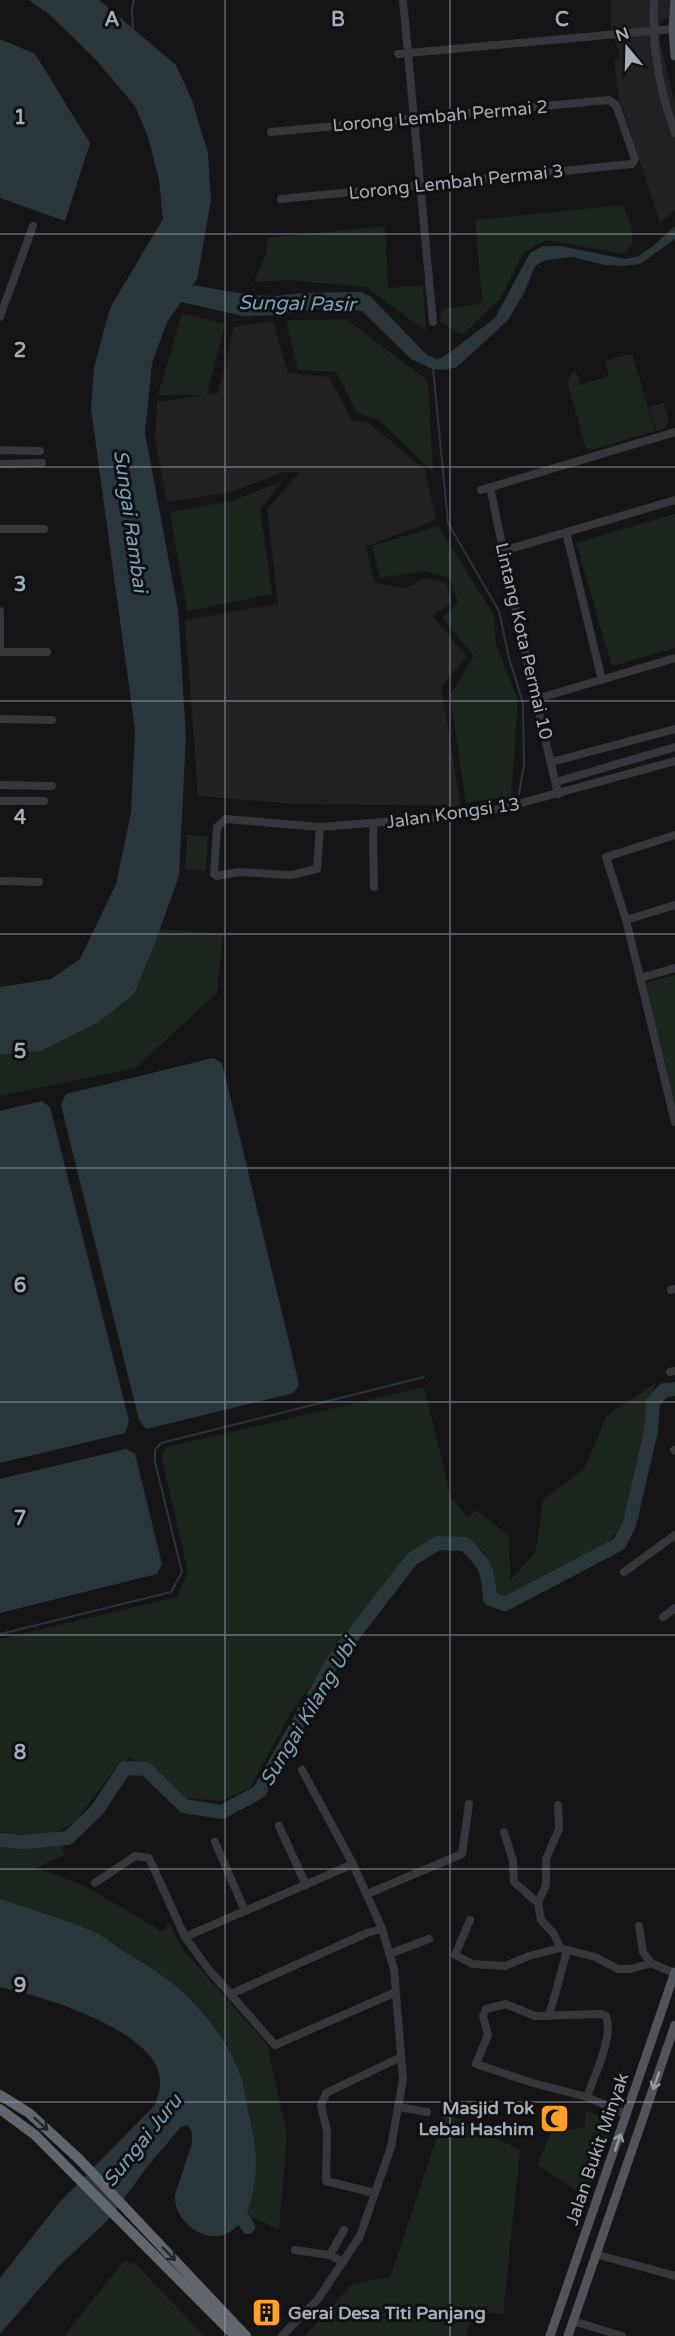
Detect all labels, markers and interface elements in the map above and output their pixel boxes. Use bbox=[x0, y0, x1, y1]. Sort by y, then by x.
text: A bbox=[105, 8, 120, 32]
text: B bbox=[331, 8, 345, 32]
text: C bbox=[555, 8, 569, 32]
north arrow bbox=[597, 18, 657, 78]
text: N bbox=[613, 23, 632, 46]
street label: Lorong Lembah Permai 2 bbox=[331, 96, 549, 136]
text: 1 bbox=[14, 106, 26, 130]
street label: Lorong Lembah Permai 3 bbox=[347, 160, 565, 204]
water label: Sungai Pasir bbox=[238, 291, 358, 317]
text: 2 bbox=[14, 339, 26, 363]
water label: Sungai Rambai bbox=[108, 449, 152, 597]
street label: Lintang Kota Permai 10 bbox=[491, 540, 557, 742]
text: 3 bbox=[14, 573, 26, 597]
street label: Jalan Kongsi 13 bbox=[385, 793, 521, 833]
text: 4 bbox=[14, 806, 27, 830]
text: 5 bbox=[14, 1040, 26, 1064]
text: 6 bbox=[14, 1274, 26, 1298]
text: 7 bbox=[14, 1507, 26, 1531]
water label: Sungai Kilang Ubi bbox=[255, 1632, 364, 1791]
text: 8 bbox=[14, 1741, 26, 1765]
text: 9 bbox=[14, 1974, 26, 1998]
street label: Jalan Bukit Minyak bbox=[561, 2070, 633, 2228]
one-way arrow bbox=[650, 2071, 661, 2090]
water label: Sungai Juru bbox=[98, 2088, 188, 2192]
place label: Masjid Tok Lebai Hashim bbox=[418, 2097, 534, 2140]
mosque icon: Masjid Tok Lebai Hashim bbox=[539, 2102, 571, 2134]
one-way arrow bbox=[34, 2117, 49, 2131]
one-way arrow bbox=[613, 2133, 624, 2152]
one-way arrow bbox=[161, 2246, 176, 2261]
building icon: Gerai Desa Titi Panjang bbox=[251, 2297, 283, 2329]
place label: Gerai Desa Titi Panjang bbox=[288, 2302, 486, 2324]

